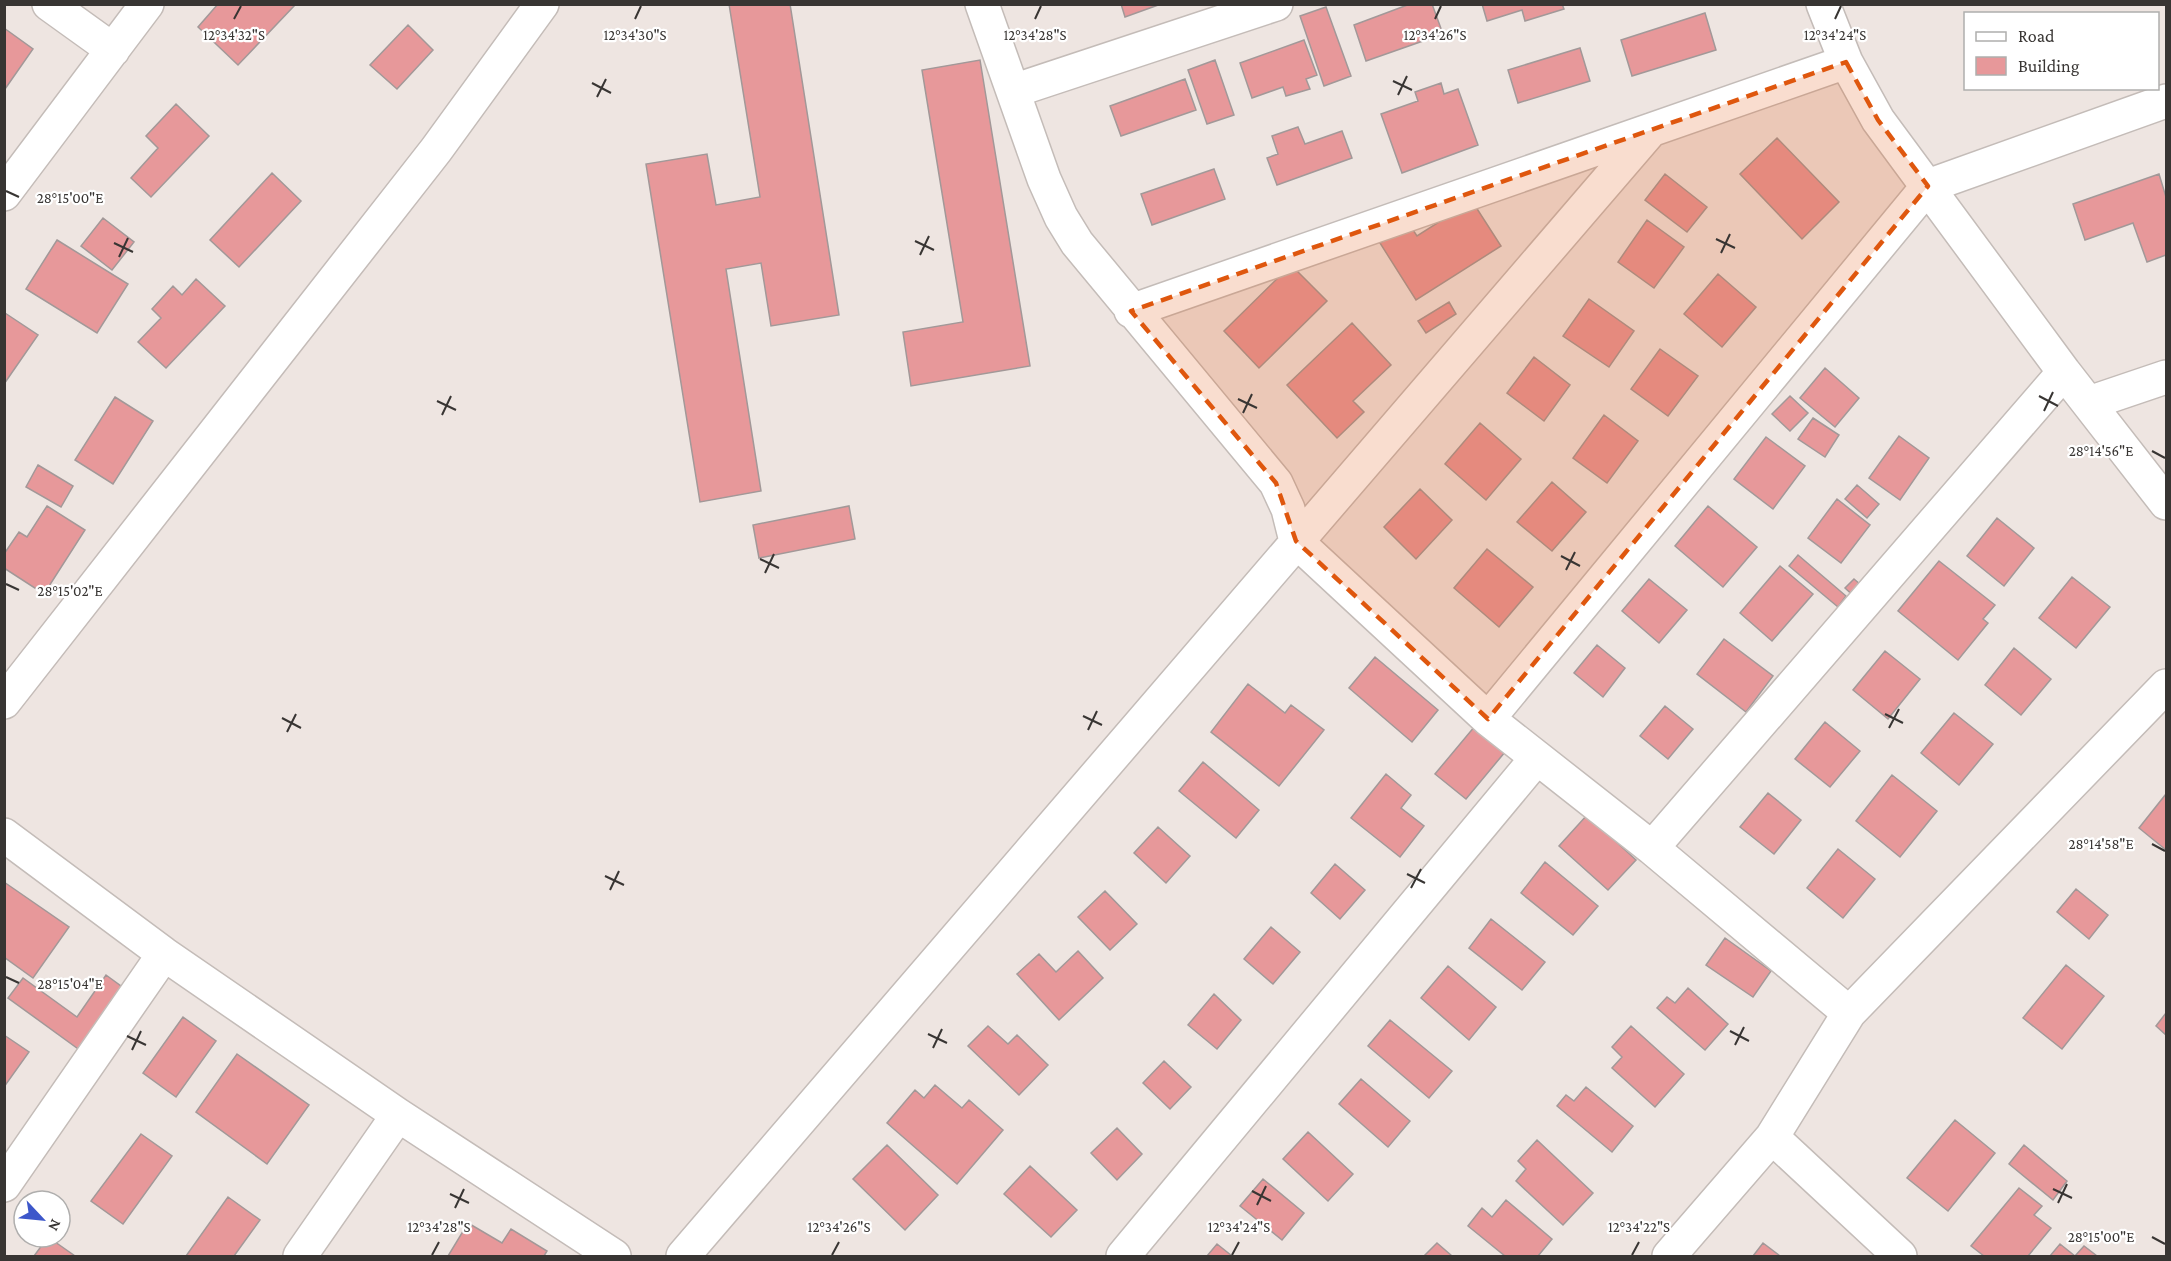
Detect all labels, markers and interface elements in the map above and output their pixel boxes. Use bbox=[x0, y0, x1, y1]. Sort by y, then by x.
legend bbox=[1964, 12, 2159, 90]
text: Road bbox=[2018, 26, 2055, 46]
text: 12°34'32"S bbox=[203, 27, 265, 43]
text: 12°34'30"S bbox=[603, 27, 667, 43]
text: 12°34'28"S bbox=[1003, 27, 1067, 43]
text: 12°34'26"S bbox=[1404, 27, 1466, 43]
text: 12°34'24"S bbox=[1804, 27, 1866, 43]
text: Building bbox=[2018, 56, 2080, 76]
text: 28°15'00"E bbox=[37, 190, 103, 206]
text: 28°14'56"E bbox=[2069, 443, 2133, 459]
text: 28°15'02"E bbox=[37, 583, 103, 599]
text: 28°14'58"E bbox=[2068, 836, 2134, 852]
text: 28°15'04"E bbox=[37, 976, 103, 992]
north arrow bbox=[12, 1189, 72, 1249]
text: N bbox=[45, 1217, 65, 1234]
text: 12°34'28"S bbox=[407, 1219, 471, 1235]
text: 12°34'26"S bbox=[808, 1219, 870, 1235]
text: 12°34'24"S bbox=[1208, 1219, 1270, 1235]
text: 12°34'22"S bbox=[1608, 1219, 1670, 1235]
text: 28°15'00"E bbox=[2068, 1229, 2134, 1245]

